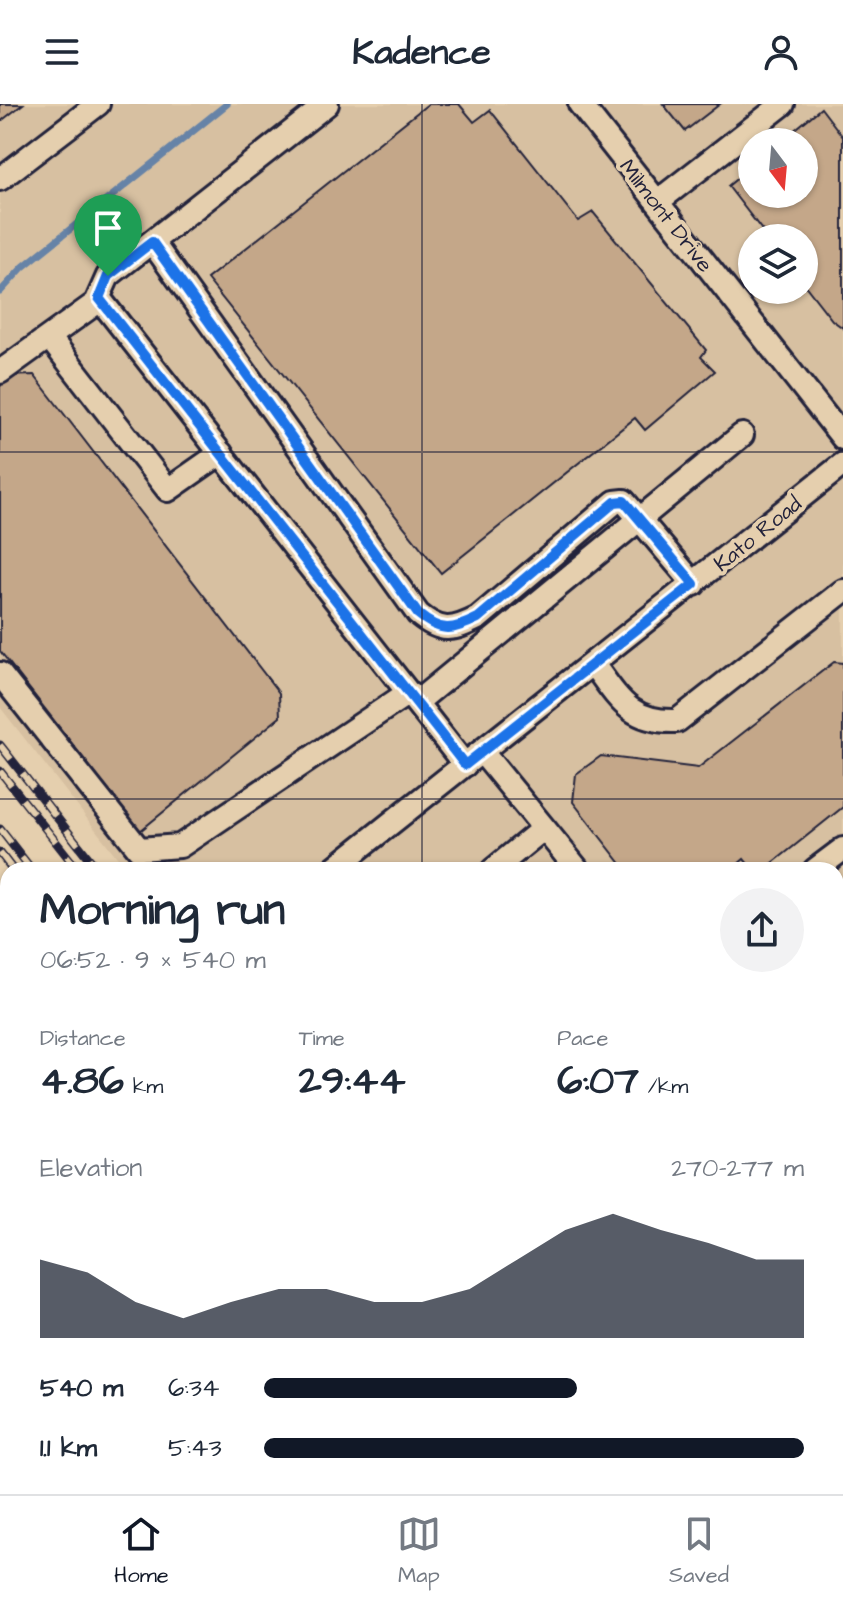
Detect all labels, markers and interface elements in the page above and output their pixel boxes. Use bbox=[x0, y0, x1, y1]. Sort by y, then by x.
text: Kadence bbox=[352, 27, 491, 78]
icon: menu bbox=[40, 30, 84, 74]
icon: person bbox=[759, 30, 803, 74]
north arrow bbox=[738, 128, 818, 208]
map controls bbox=[738, 128, 818, 304]
street label: Milmont Drive bbox=[612, 153, 720, 279]
pin bbox=[74, 194, 142, 276]
icon: arrive bbox=[86, 206, 130, 250]
button: layers bbox=[738, 224, 818, 304]
street label: Kato Road bbox=[707, 489, 809, 579]
text: Morning run bbox=[40, 881, 285, 942]
button: share bbox=[720, 888, 804, 972]
text: 06:52 · 9 × 540 m bbox=[40, 942, 266, 978]
text: Distance bbox=[40, 1023, 126, 1054]
text: Time bbox=[299, 1023, 345, 1054]
text: Pace bbox=[557, 1023, 608, 1054]
text: 4.86 bbox=[40, 1054, 124, 1109]
text: 29:44 bbox=[299, 1054, 405, 1109]
text: 6:07 bbox=[557, 1054, 639, 1109]
text: km bbox=[124, 1071, 163, 1102]
text: /km bbox=[639, 1071, 688, 1102]
text: Elevation bbox=[40, 1150, 142, 1186]
text: 270–277 m bbox=[671, 1150, 804, 1186]
text: 540 m bbox=[40, 1370, 123, 1406]
text: 6:34 bbox=[168, 1370, 220, 1406]
text: 1.1 km bbox=[40, 1430, 97, 1466]
text: 5:43 bbox=[168, 1430, 222, 1466]
tab: Home bbox=[114, 1512, 169, 1591]
tab: Map bbox=[397, 1512, 441, 1591]
tab: Saved bbox=[669, 1512, 729, 1591]

